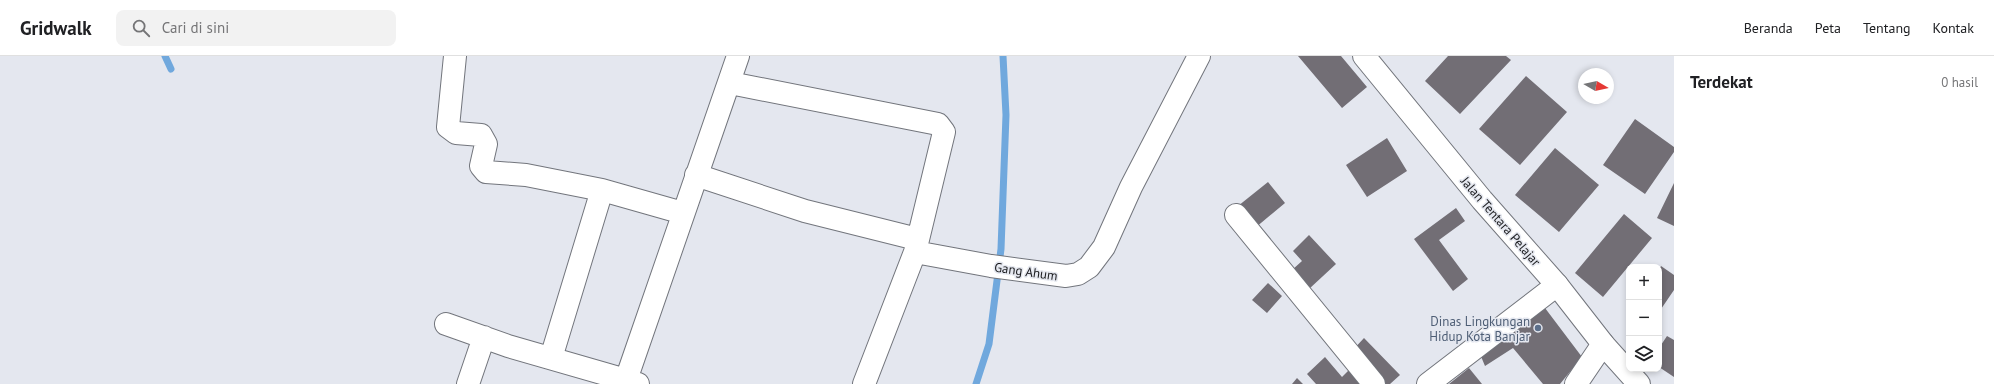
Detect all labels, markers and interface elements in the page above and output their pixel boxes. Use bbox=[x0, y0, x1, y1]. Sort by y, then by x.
search box bbox=[116, 10, 396, 46]
text: Gridwalk bbox=[20, 16, 92, 40]
icon: search bbox=[130, 17, 152, 39]
text: Cari di sini bbox=[162, 18, 229, 37]
text: Beranda bbox=[1744, 19, 1793, 37]
text: Peta bbox=[1815, 19, 1841, 37]
text: Tentang bbox=[1863, 19, 1911, 37]
text: Kontak bbox=[1933, 19, 1974, 37]
north arrow bbox=[1578, 68, 1614, 104]
text: Terdekat bbox=[1690, 71, 1753, 93]
text: 0 hasil bbox=[1941, 74, 1978, 91]
street label: Jalan Tentara Pelajar bbox=[1456, 172, 1545, 270]
street label: Gang Ahum bbox=[993, 259, 1059, 284]
map controls bbox=[1626, 264, 1662, 372]
button: + bbox=[1626, 264, 1662, 300]
button: − bbox=[1626, 300, 1662, 336]
place label: Dinas Lingkungan Hidup Kota Banjar bbox=[1429, 313, 1531, 345]
marker: Dinas Lingkungan Hidup Kota Banjar bbox=[1533, 323, 1543, 333]
button: layers bbox=[1626, 336, 1662, 372]

